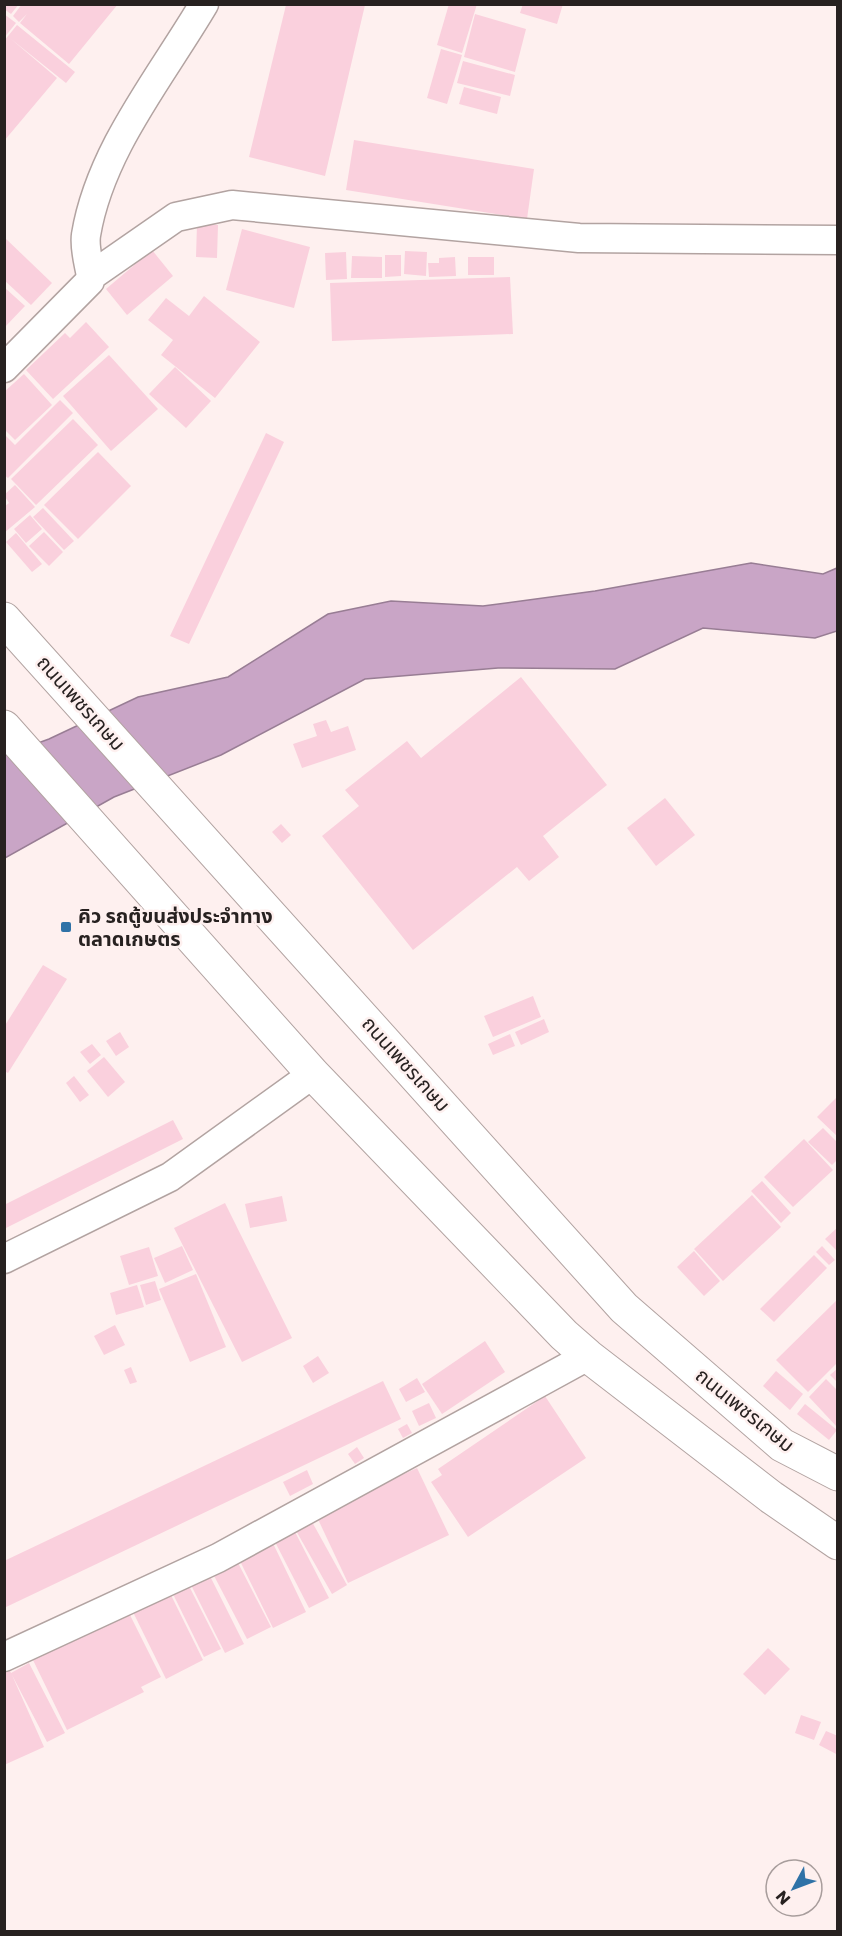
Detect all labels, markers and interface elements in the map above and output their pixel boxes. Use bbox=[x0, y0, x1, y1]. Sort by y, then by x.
street label: ถนนเพชรเกษม bbox=[31, 649, 131, 757]
place label: คิว รถตู้ขนส่งประจำทาง ตลาดเกษตร bbox=[78, 902, 273, 953]
marker: คิว รถตู้ขนส่งประจำทาง ตลาดเกษตร bbox=[59, 920, 73, 934]
street label: ถนนเพชรเกษม bbox=[356, 1010, 456, 1118]
street label: ถนนเพชรเกษม bbox=[690, 1361, 800, 1459]
north arrow bbox=[764, 1858, 824, 1918]
text: N bbox=[770, 1885, 796, 1910]

